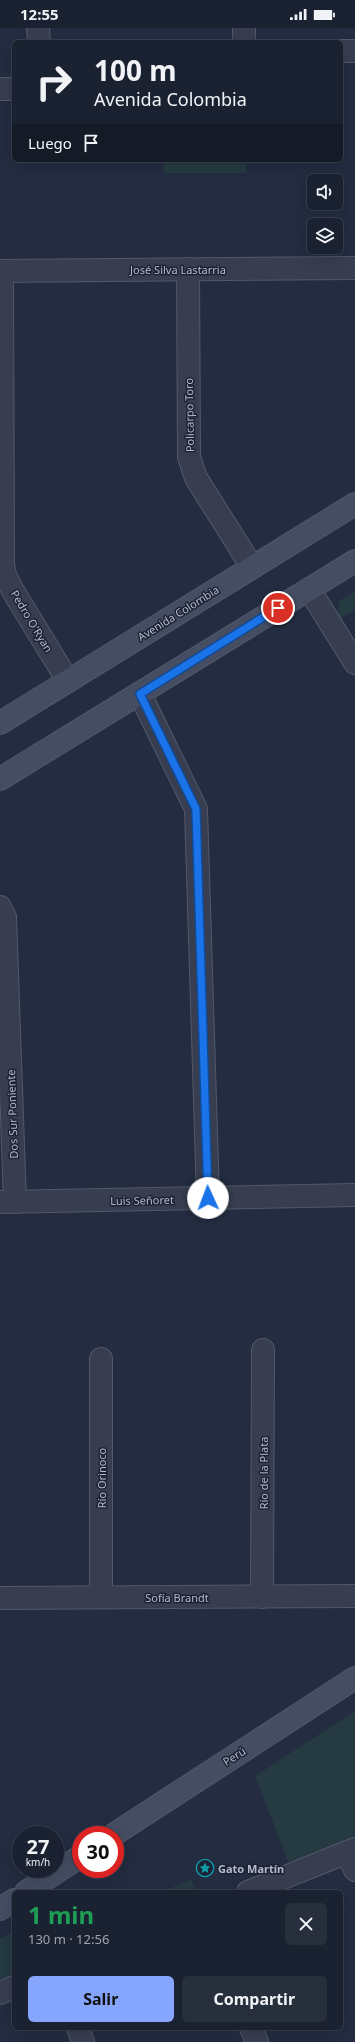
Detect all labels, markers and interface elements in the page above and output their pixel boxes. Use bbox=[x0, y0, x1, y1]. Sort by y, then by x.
text: 12:55 bbox=[20, 4, 59, 24]
text: 100 m bbox=[94, 51, 177, 89]
icon: right bbox=[28, 56, 80, 108]
text: Avenida Colombia bbox=[94, 87, 247, 111]
icon: arrive bbox=[80, 132, 102, 154]
text: Luego bbox=[28, 133, 72, 153]
map controls bbox=[307, 174, 343, 254]
button: sound bbox=[307, 174, 343, 210]
button: layers bbox=[307, 218, 343, 254]
street label: José Silva Lastarria bbox=[129, 262, 226, 277]
street label: Policarpo Toro bbox=[181, 377, 197, 452]
street label: Avenida Colombia bbox=[134, 582, 222, 644]
street label: Pedro O'Ryan bbox=[8, 587, 56, 655]
pin bbox=[261, 591, 295, 625]
icon: arrive bbox=[267, 597, 289, 619]
street label: Dos Sur Poniente bbox=[3, 1069, 21, 1159]
position arrow bbox=[187, 1177, 229, 1219]
street label: Luis Señoret bbox=[110, 1192, 174, 1208]
street label: Río de la Plata bbox=[256, 1437, 271, 1509]
street label: Río Orinoco bbox=[94, 1447, 109, 1508]
street label: Sofía Brandt bbox=[145, 1590, 209, 1605]
street label: Perú bbox=[220, 1743, 248, 1769]
speed limit sign: 30 bbox=[72, 1826, 124, 1878]
text: 27 bbox=[27, 1833, 49, 1860]
text: km/h bbox=[26, 1855, 50, 1869]
place icon: Gato Martín bbox=[195, 1858, 215, 1878]
place label: Gato Martín bbox=[218, 1861, 284, 1876]
text: 1 min bbox=[28, 1898, 94, 1931]
button: close bbox=[285, 1903, 327, 1945]
text: 130 m · 12:56 bbox=[28, 1930, 109, 1948]
button: Salir bbox=[28, 1976, 174, 2022]
button: Compartir bbox=[182, 1976, 327, 2022]

